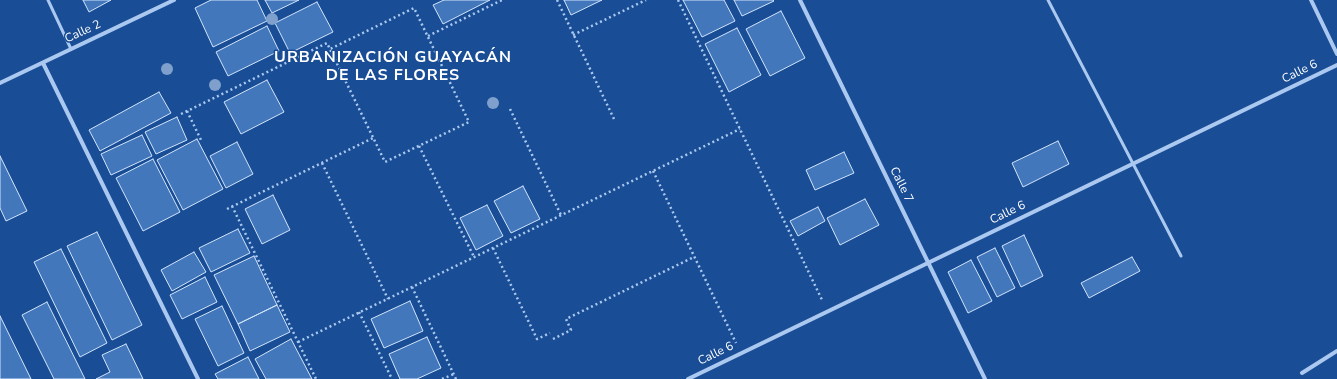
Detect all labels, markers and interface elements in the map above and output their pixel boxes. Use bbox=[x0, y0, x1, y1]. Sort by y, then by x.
street label: Calle 2 bbox=[63, 17, 103, 47]
district label: URBANIZACIÓN GUAYACÁN DE LAS FLORES bbox=[274, 48, 512, 86]
street label: Calle 6 bbox=[1280, 57, 1320, 87]
street label: Calle 7 bbox=[886, 165, 916, 205]
street label: Calle 6 bbox=[988, 198, 1028, 228]
street label: Calle 6 bbox=[696, 339, 736, 369]

